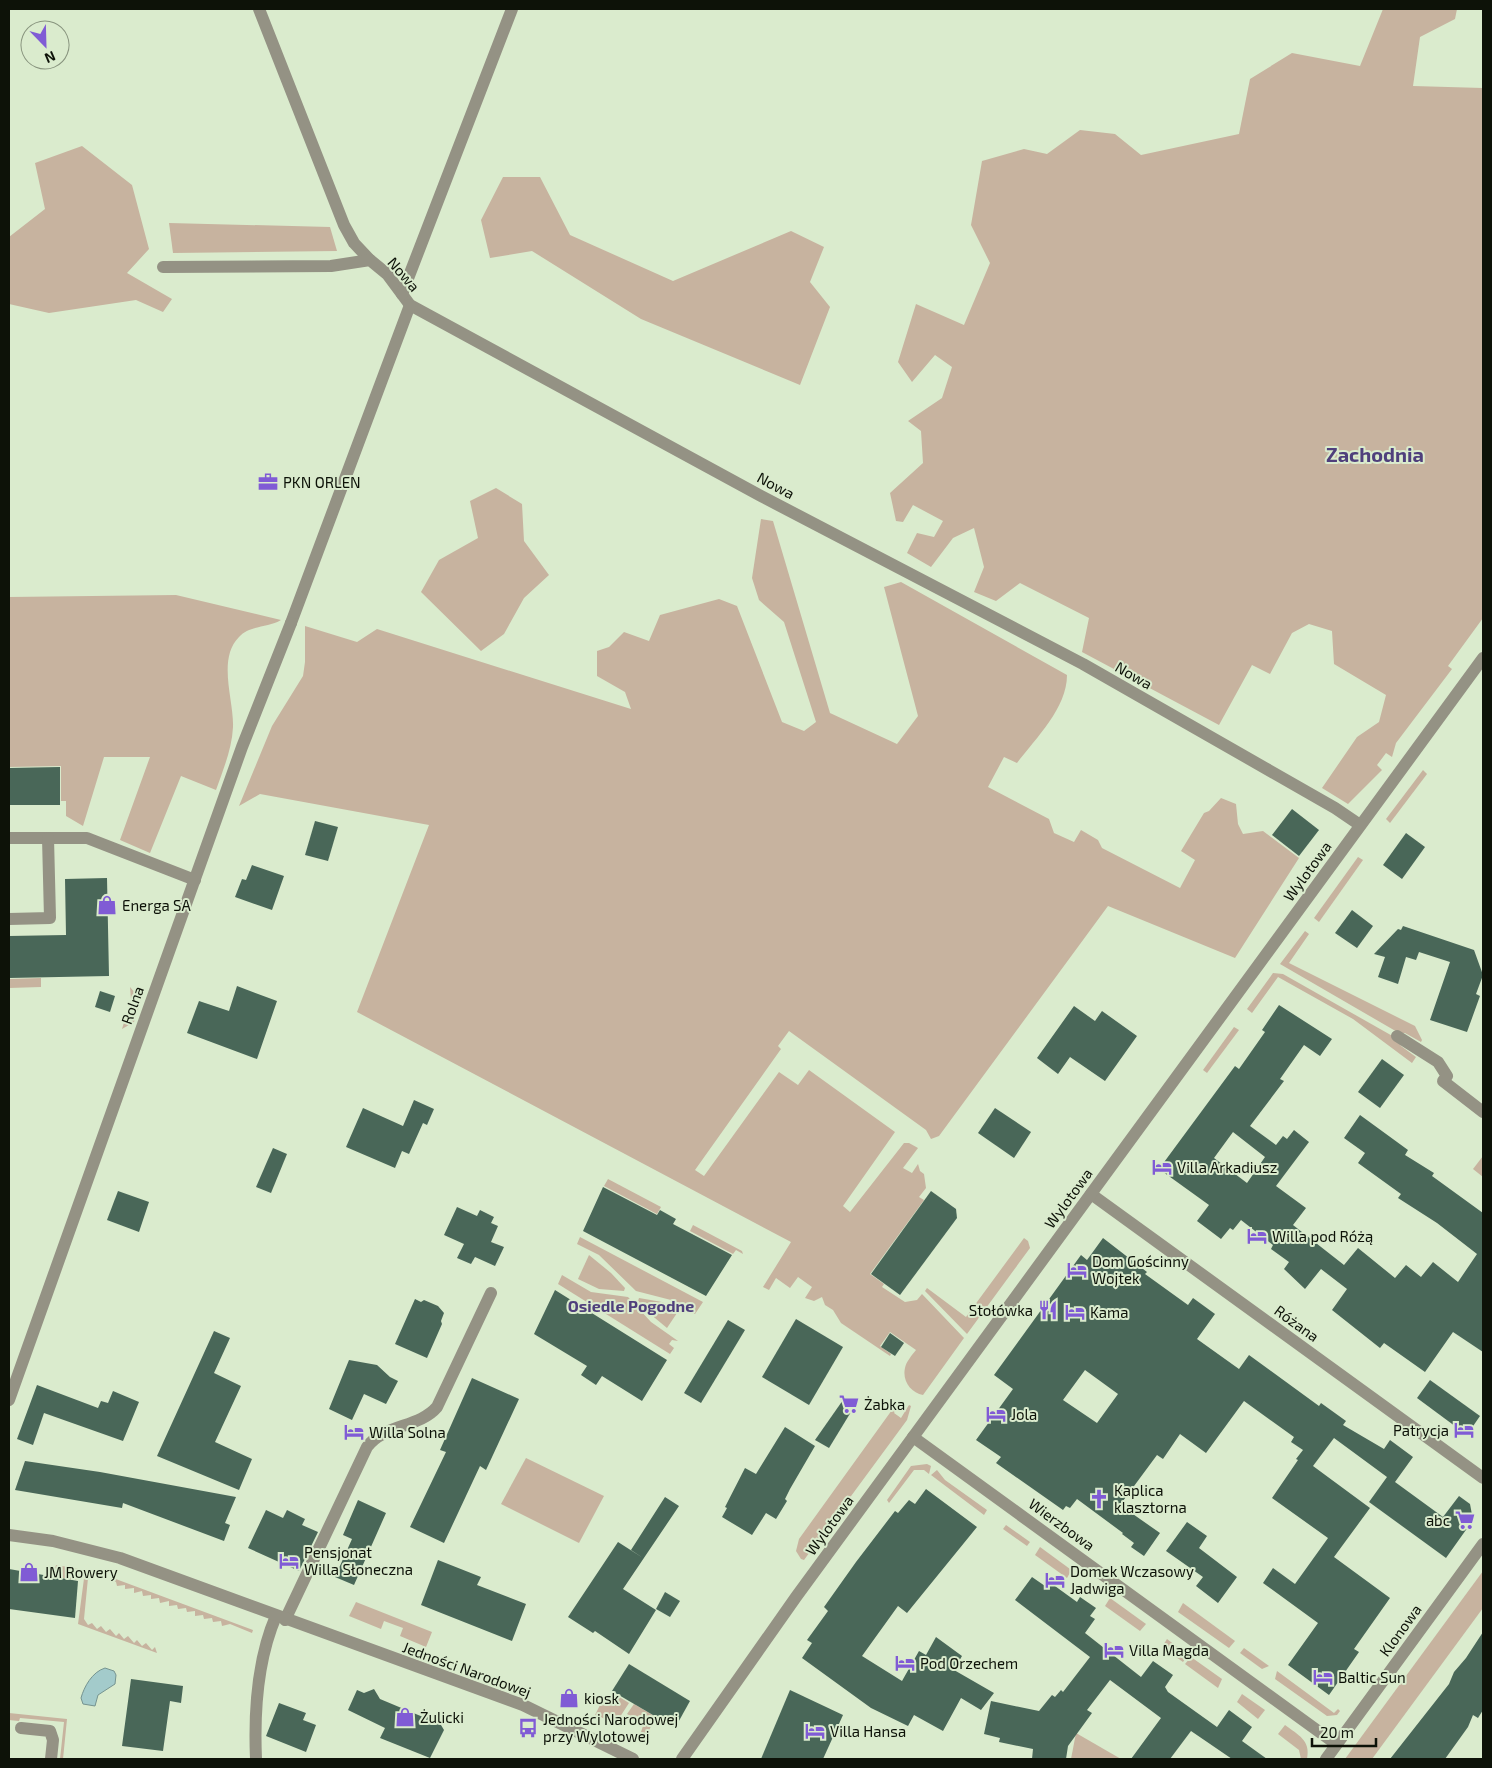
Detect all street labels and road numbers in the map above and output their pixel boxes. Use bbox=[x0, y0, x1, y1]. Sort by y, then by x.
street label: Nowa bbox=[384, 253, 424, 295]
street label: Nowa bbox=[754, 468, 798, 502]
street label: Nowa bbox=[1112, 657, 1156, 693]
street label: Wylotowa bbox=[1279, 837, 1335, 905]
street label: Rolna bbox=[117, 984, 147, 1026]
street label: Wylotowa bbox=[1040, 1164, 1096, 1232]
street label: Różana bbox=[1271, 1301, 1323, 1345]
street label: Wylotowa bbox=[801, 1491, 857, 1559]
street label: Wierzbowa bbox=[1025, 1494, 1099, 1554]
street label: Klonowa bbox=[1375, 1601, 1425, 1659]
street label: Jedności Narodowej bbox=[400, 1637, 534, 1702]

